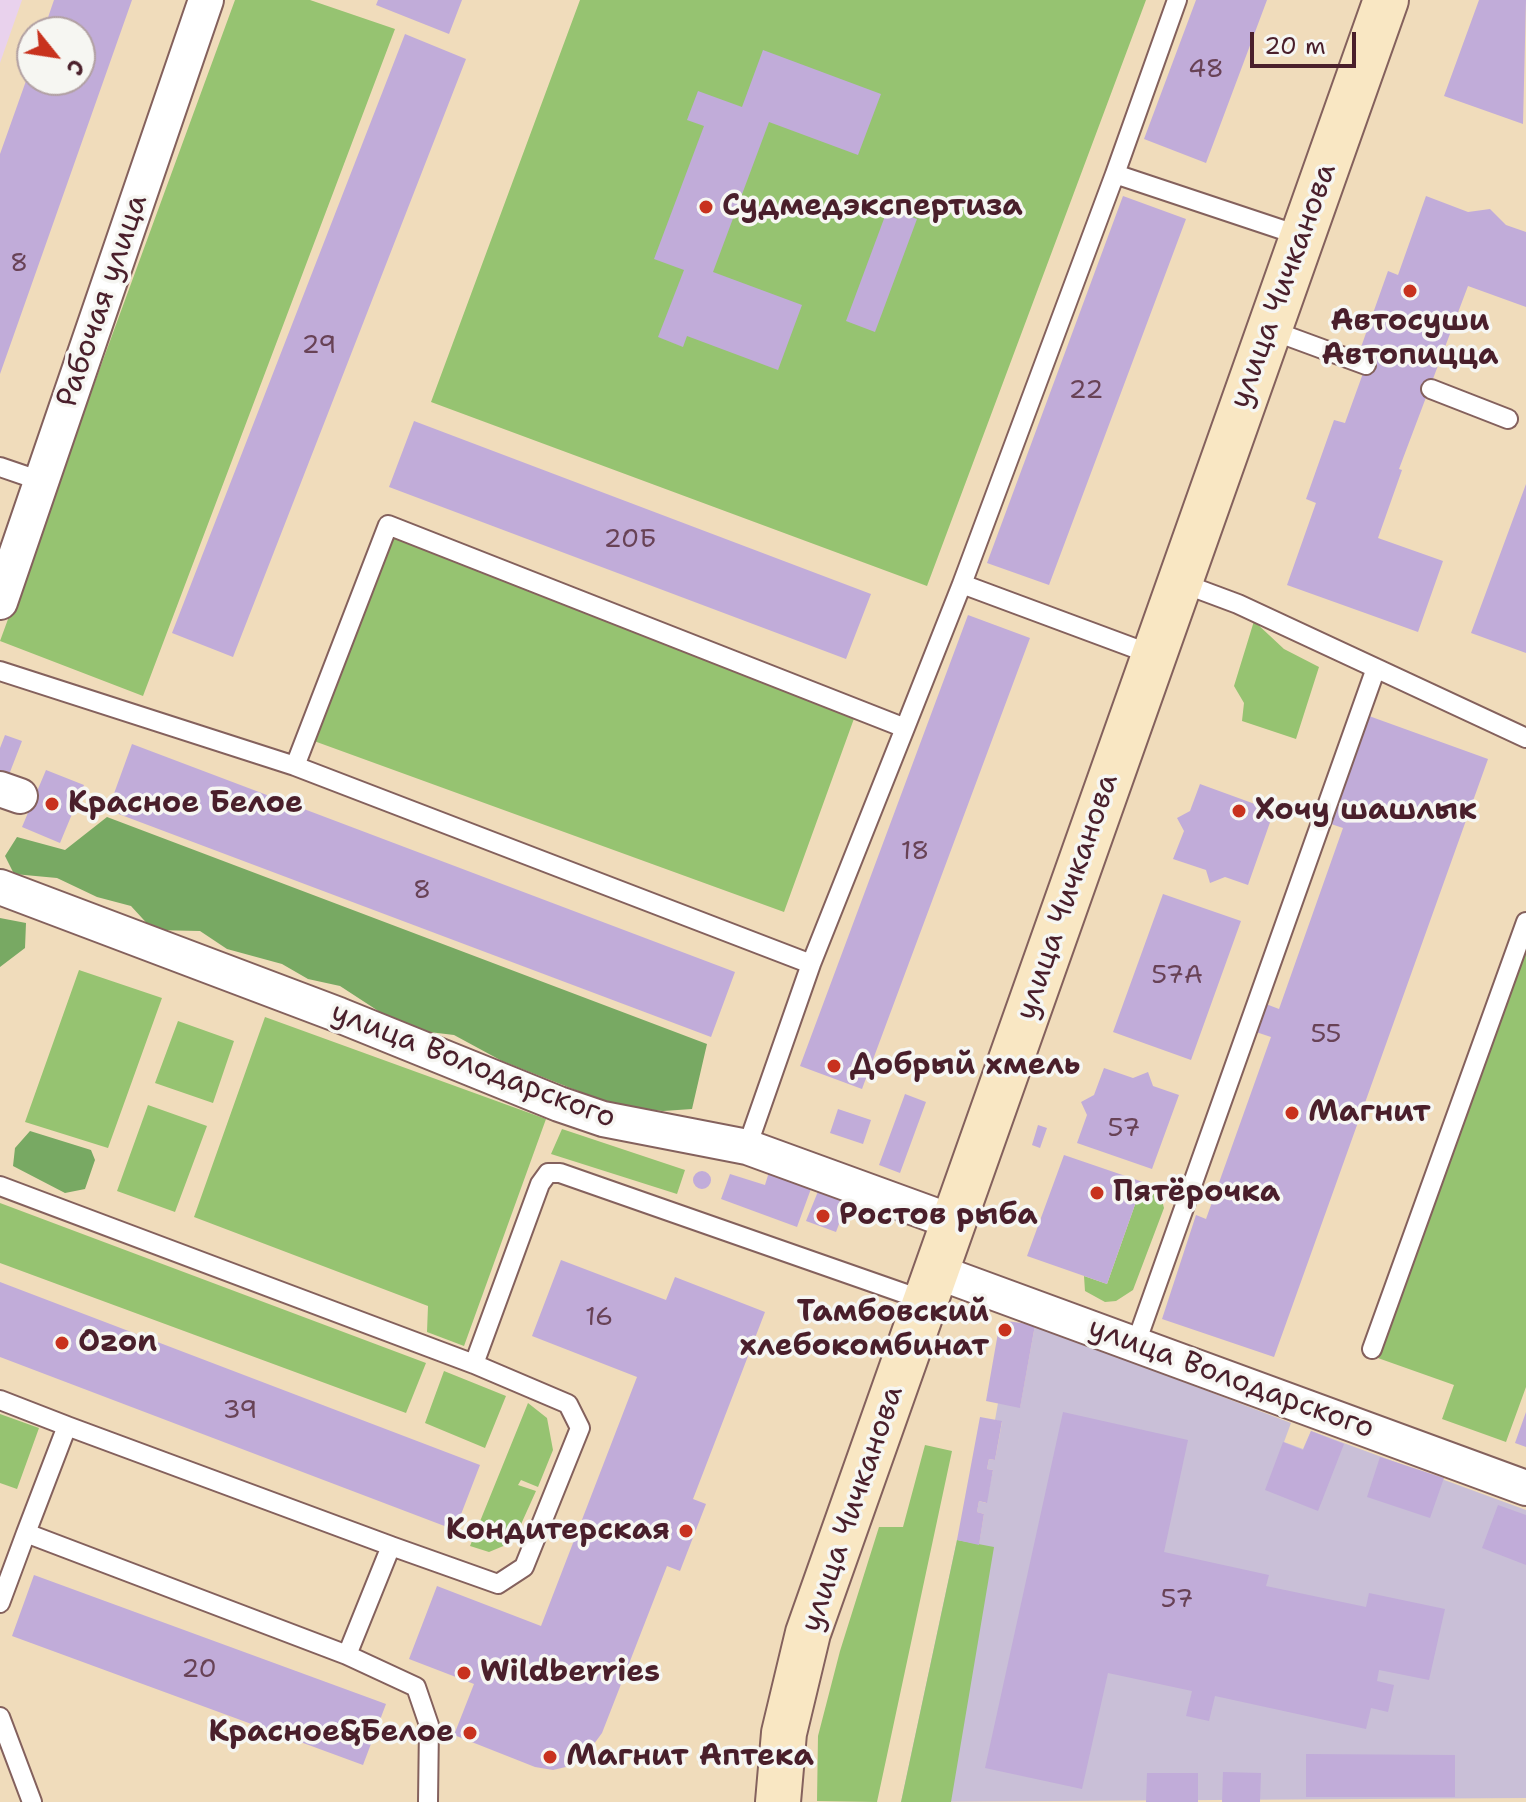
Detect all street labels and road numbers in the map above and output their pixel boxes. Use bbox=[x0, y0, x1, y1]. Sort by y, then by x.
street label: улица Чичканова bbox=[1223, 159, 1345, 413]
street label: Рабочая улица bbox=[50, 190, 156, 412]
street label: улица Чичканова bbox=[1009, 769, 1127, 1025]
street label: улица Володарского bbox=[326, 995, 620, 1137]
street label: улица Володарского bbox=[1083, 1310, 1379, 1448]
street label: улица Чичканова bbox=[794, 1381, 912, 1637]

